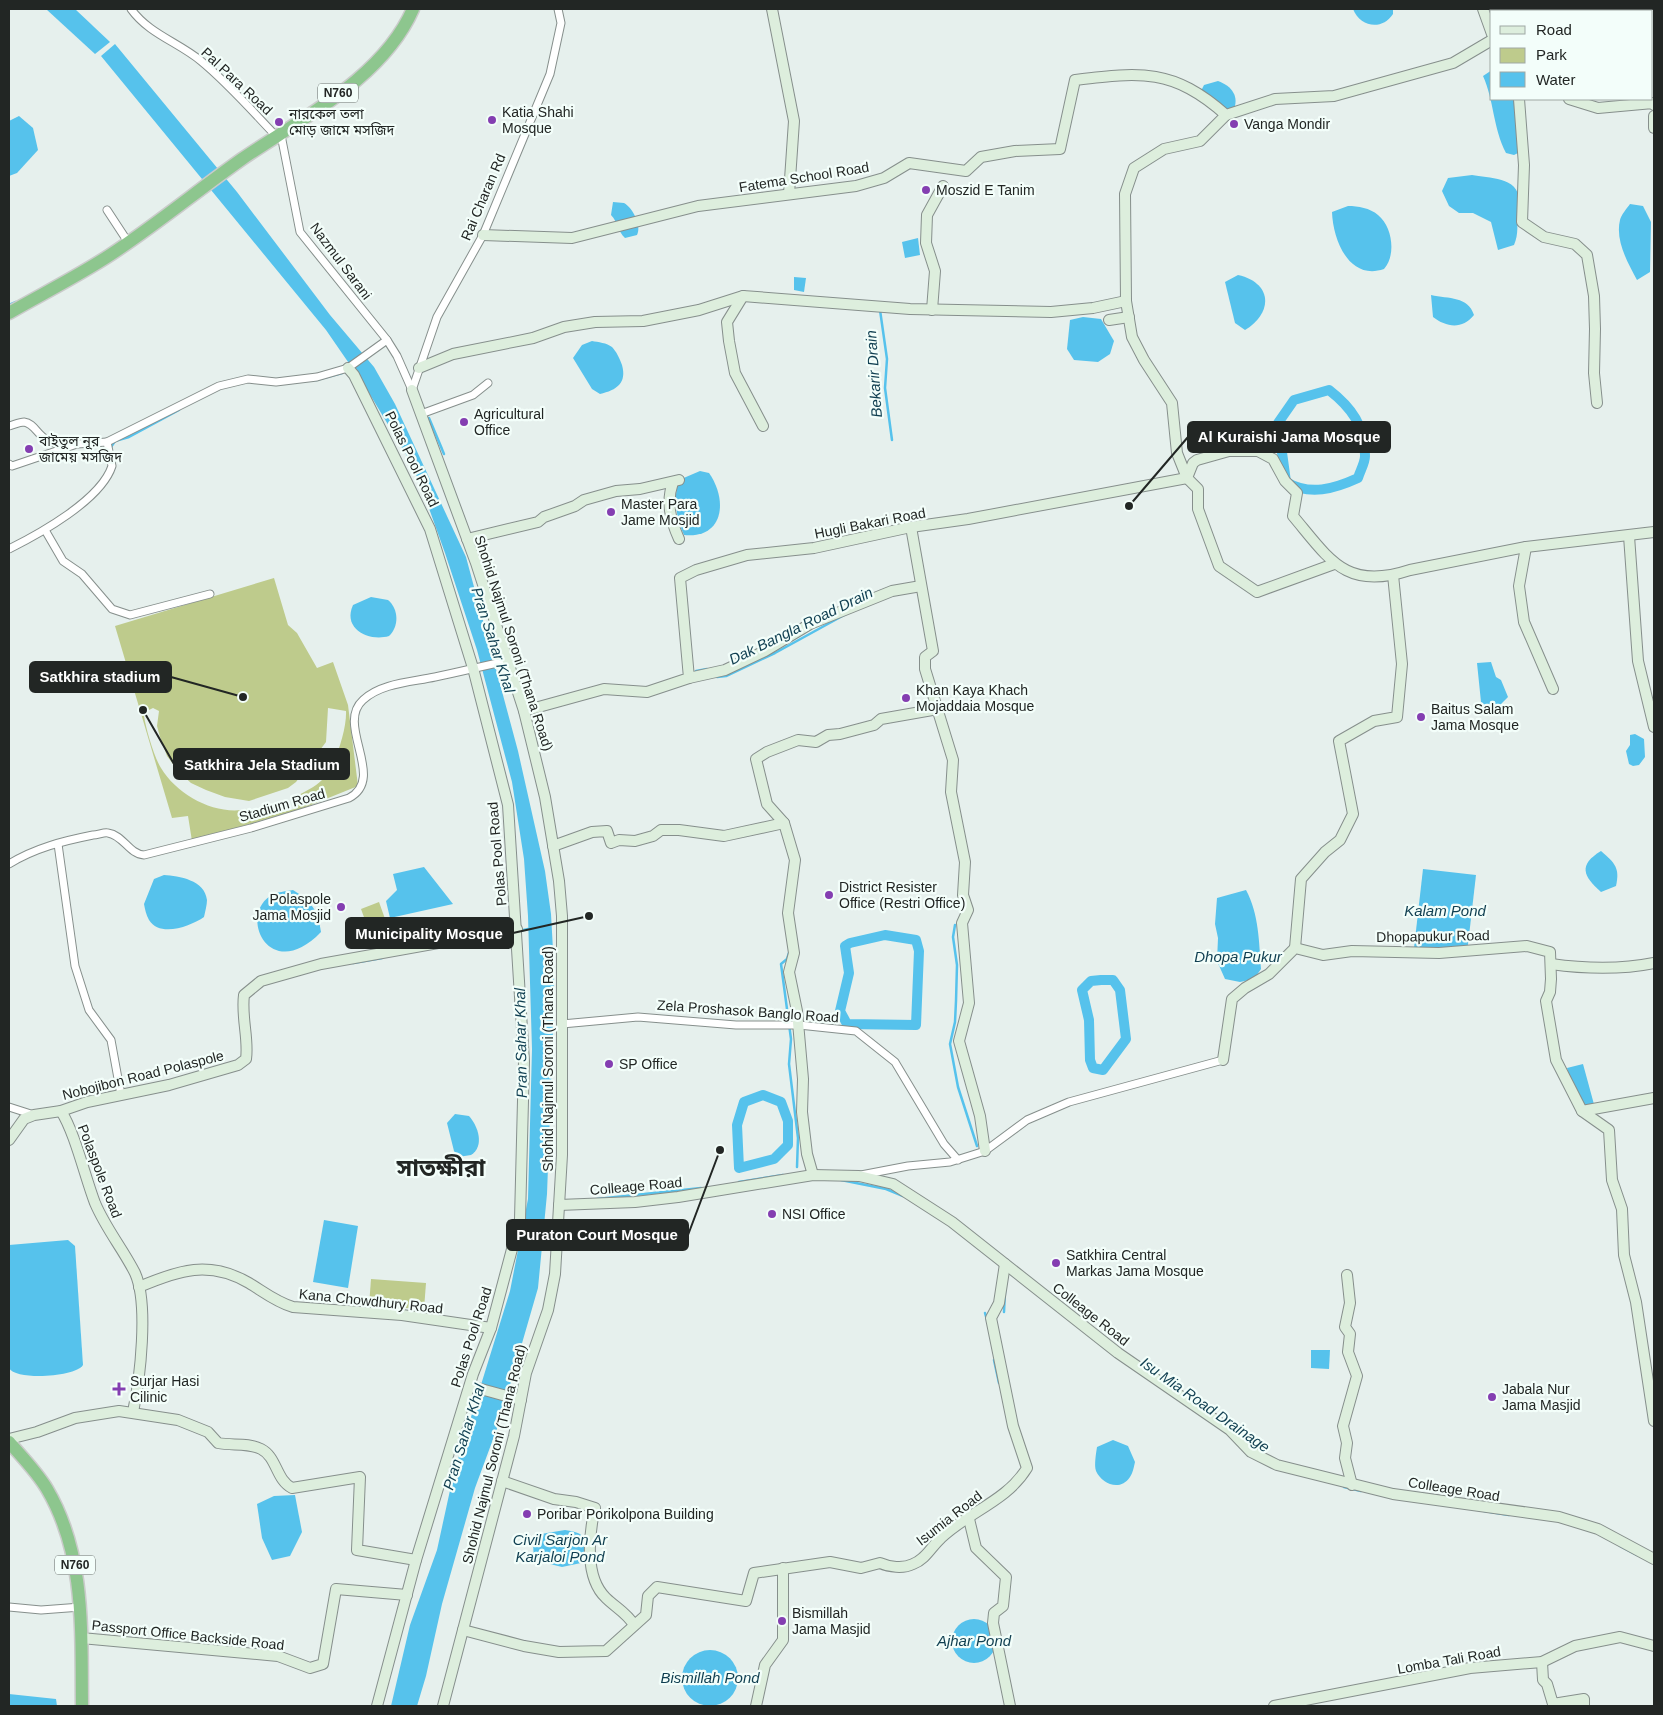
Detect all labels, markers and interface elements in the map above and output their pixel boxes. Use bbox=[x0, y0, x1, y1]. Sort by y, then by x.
legend bbox=[1490, 10, 1653, 100]
text: Road bbox=[1536, 21, 1572, 38]
street label: Pal Para Road bbox=[198, 44, 276, 118]
text: Park bbox=[1536, 46, 1567, 63]
text: Water bbox=[1536, 71, 1575, 88]
road number: N760 bbox=[318, 84, 358, 102]
place label: Katia Shahi Mosque bbox=[502, 104, 574, 136]
place label: নারকেল তলা মোড় জামে মসজিদ bbox=[288, 106, 395, 138]
marker: Katia Shahi Mosque bbox=[486, 114, 498, 126]
marker: নারকেল তলা মোড় জামে মসজিদ bbox=[273, 116, 285, 128]
place label: Vanga Mondir bbox=[1244, 116, 1330, 132]
marker: Vanga Mondir bbox=[1228, 118, 1240, 130]
street label: Rai Charan Rd bbox=[458, 151, 508, 243]
street label: Fatema School Road bbox=[738, 159, 870, 195]
place label: Moszid E Tanim bbox=[936, 182, 1035, 198]
marker: Moszid E Tanim bbox=[920, 184, 932, 196]
street label: Nazmul Sarani bbox=[307, 220, 375, 302]
water label: Bekarir Drain bbox=[862, 330, 885, 418]
place label: Agricultural Office bbox=[474, 406, 544, 438]
street label: Polas Pool Road bbox=[382, 409, 442, 509]
marker: Agricultural Office bbox=[458, 416, 470, 428]
callout: Al Kuraishi Jama Mosque bbox=[1188, 422, 1390, 452]
text: Al Kuraishi Jama Mosque bbox=[1198, 428, 1380, 445]
place label: বাইতুল নূর জামেয় মসজিদ bbox=[38, 433, 122, 465]
marker: বাইতুল নূর জামেয় মসজিদ bbox=[23, 443, 35, 455]
place label: Master Para Jame Mosjid bbox=[621, 496, 700, 528]
street label: Hugli Bakari Road bbox=[813, 504, 927, 542]
marker: Master Para Jame Mosjid bbox=[605, 506, 617, 518]
street label: Shohid Najmul Soroni (Thana Road) bbox=[472, 533, 556, 753]
water label: Dak Bangla Road Drain bbox=[726, 583, 875, 668]
water label: Pran Sahar Khal bbox=[468, 585, 519, 695]
callout: Satkhira stadium bbox=[30, 662, 171, 692]
text: Satkhira stadium bbox=[40, 668, 160, 685]
place label: Khan Kaya Khach Mojaddaia Mosque bbox=[916, 682, 1035, 714]
marker: Khan Kaya Khach Mojaddaia Mosque bbox=[900, 692, 912, 704]
place label: Baitus Salam Jama Mosque bbox=[1431, 701, 1519, 733]
marker: Baitus Salam Jama Mosque bbox=[1415, 711, 1427, 723]
callout: Satkhira Jela Stadium bbox=[174, 749, 349, 779]
text: Satkhira Jela Stadium bbox=[184, 756, 340, 773]
street label: Stadium Road bbox=[237, 785, 327, 825]
street label: Polas Pool Road bbox=[484, 801, 510, 907]
place label: District Resister Office (Restri Office) bbox=[839, 879, 965, 911]
marker: District Resister Office (Restri Office) bbox=[823, 889, 835, 901]
place label: Polaspole Jama Mosjid bbox=[252, 891, 331, 923]
marker: Polaspole Jama Mosjid bbox=[335, 901, 347, 913]
water label: Kalam Pond bbox=[1404, 902, 1487, 919]
callout: Municipality Mosque bbox=[346, 918, 513, 948]
text: Municipality Mosque bbox=[355, 925, 503, 942]
street label: Dhopapukur Road bbox=[1376, 927, 1490, 945]
street label: Shohid Najmul Soroni (Thana Road) bbox=[540, 946, 556, 1172]
water label: Dhopa Pukur bbox=[1194, 948, 1283, 965]
water label: Pran Sahar Khal bbox=[511, 987, 530, 1098]
street label: Zela Proshasok Banglo Road bbox=[657, 997, 839, 1025]
street label: Nobojibon Road Polaspole bbox=[61, 1047, 226, 1103]
place label: SP Office bbox=[619, 1056, 678, 1072]
marker: SP Office bbox=[603, 1058, 615, 1070]
street label: Polaspole Road bbox=[75, 1122, 125, 1220]
district label: সাতক্ষীরা bbox=[396, 1154, 487, 1181]
street label: Colleage Road bbox=[589, 1174, 683, 1198]
place label: NSI Office bbox=[782, 1206, 846, 1222]
marker: NSI Office bbox=[766, 1208, 778, 1220]
callout: Puraton Court Mosque bbox=[507, 1220, 688, 1250]
text: Puraton Court Mosque bbox=[516, 1226, 678, 1243]
place label: Satkhira Central Markas Jama Mosque bbox=[1066, 1247, 1204, 1279]
marker: Satkhira Central Markas Jama Mosque bbox=[1050, 1257, 1062, 1269]
street label: Colleage Road bbox=[1050, 1279, 1132, 1349]
street label: Kana Chowdhury Road bbox=[298, 1285, 444, 1317]
street label: Polas Pool Road bbox=[447, 1285, 495, 1389]
street label: Shohid Najmul Soroni (Thana Road) bbox=[459, 1343, 529, 1565]
water label: Isu Mia Road Drainage bbox=[1138, 1354, 1273, 1456]
place label: Surjar Hasi Cilinic bbox=[130, 1373, 199, 1405]
water label: Pran Sahar Khal bbox=[439, 1381, 488, 1492]
place label: Jabala Nur Jama Masjid bbox=[1502, 1381, 1581, 1413]
marker: Surjar Hasi Cilinic bbox=[112, 1382, 126, 1396]
marker: Jabala Nur Jama Masjid bbox=[1486, 1391, 1498, 1403]
street label: Colleage Road bbox=[1407, 1474, 1501, 1504]
street label: Isumia Road bbox=[913, 1488, 985, 1548]
place label: Poribar Porikolpona Building bbox=[537, 1506, 714, 1522]
marker: Poribar Porikolpona Building bbox=[521, 1508, 533, 1520]
water label: Civil Sarjon Ar Karjaloi Pond bbox=[513, 1531, 608, 1565]
road number: N760 bbox=[55, 1556, 95, 1574]
place label: Bismillah Jama Masjid bbox=[792, 1605, 871, 1637]
marker: Bismillah Jama Masjid bbox=[776, 1615, 788, 1627]
street label: Passport Office Backside Road bbox=[91, 1617, 285, 1653]
water label: Ajhar Pond bbox=[936, 1632, 1012, 1649]
street label: Lomba Tali Road bbox=[1396, 1643, 1502, 1677]
water label: Bismillah Pond bbox=[660, 1669, 760, 1686]

